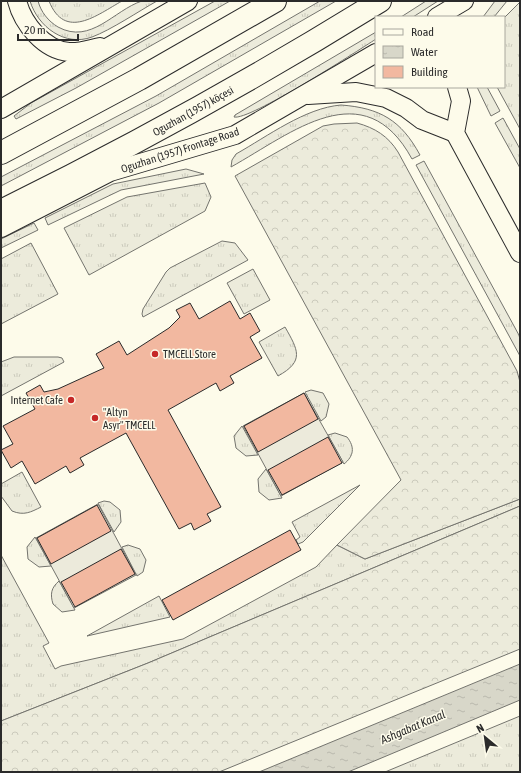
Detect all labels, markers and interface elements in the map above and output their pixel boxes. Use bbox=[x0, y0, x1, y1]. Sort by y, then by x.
scale bar bbox=[18, 16, 78, 42]
legend bbox=[375, 16, 505, 88]
text: 20 m bbox=[24, 23, 46, 37]
text: Road bbox=[411, 25, 434, 39]
text: Water bbox=[411, 45, 438, 59]
text: Building bbox=[411, 65, 449, 79]
street label: Oguzhan (1957) köçesi bbox=[151, 84, 235, 138]
street label: Oguzhan (1957) Frontage Road bbox=[119, 125, 241, 175]
place label: TMCELL Store bbox=[163, 348, 216, 360]
marker: TMCELL Store bbox=[150, 349, 160, 359]
place label: Internet Cafe bbox=[10, 394, 63, 406]
marker: Internet Cafe bbox=[66, 395, 76, 405]
place label: "Altyn Asyr" TMCELL bbox=[103, 406, 156, 431]
marker: "Altyn Asyr" TMCELL bbox=[90, 413, 100, 423]
water label: Ashgabat Kanal bbox=[378, 707, 448, 747]
north arrow bbox=[465, 717, 505, 757]
text: N bbox=[474, 721, 486, 735]

